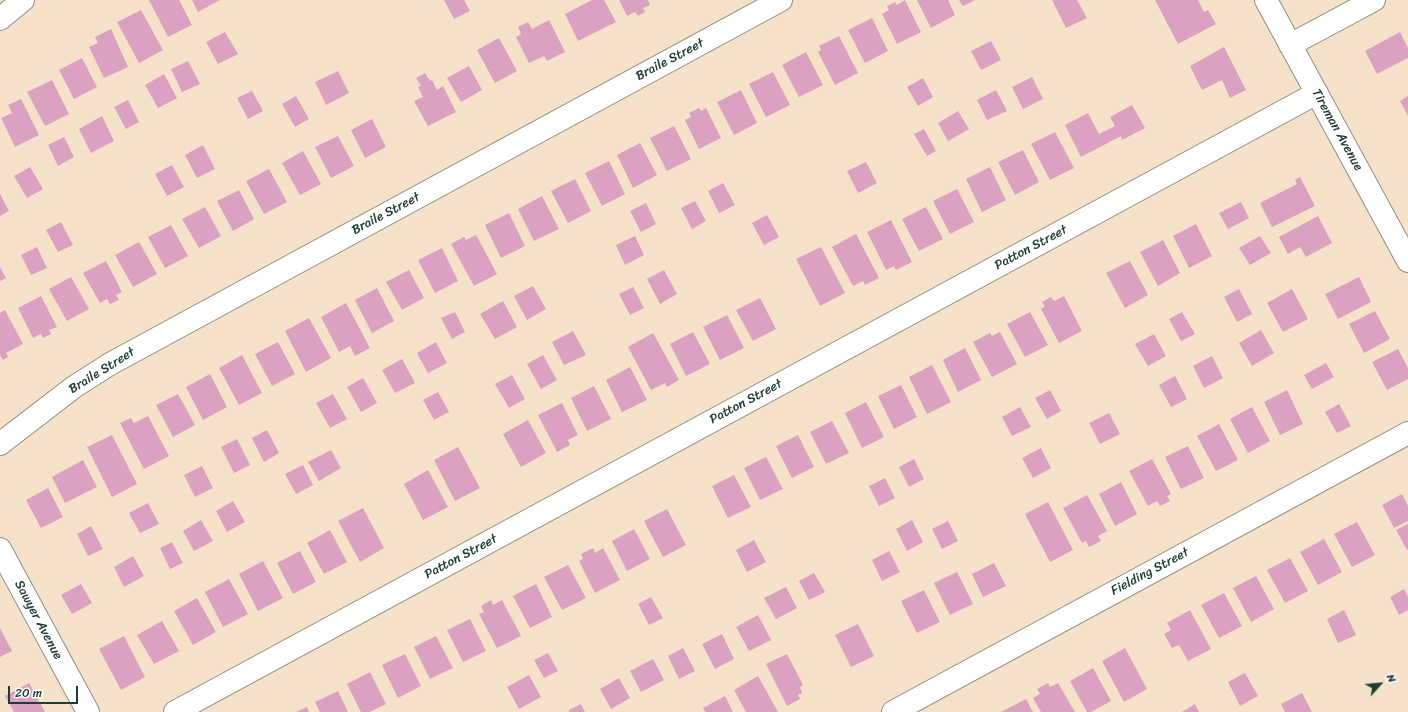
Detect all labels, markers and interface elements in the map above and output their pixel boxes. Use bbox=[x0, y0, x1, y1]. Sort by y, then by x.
street label: Braile Street bbox=[633, 36, 707, 84]
street label: Tireman Avenue bbox=[1308, 86, 1366, 174]
street label: Braile Street bbox=[349, 190, 423, 238]
street label: Patton Street bbox=[992, 222, 1070, 274]
street label: Braile Street bbox=[66, 345, 138, 397]
street label: Patton Street bbox=[707, 376, 785, 428]
street label: Patton Street bbox=[422, 531, 500, 583]
street label: Fielding Street bbox=[1108, 545, 1192, 599]
street label: Sawyer Avenue bbox=[11, 578, 65, 662]
north arrow bbox=[1360, 664, 1400, 704]
text: N bbox=[1381, 671, 1401, 686]
scale bar bbox=[10, 678, 80, 704]
text: 20 m bbox=[15, 682, 42, 704]

